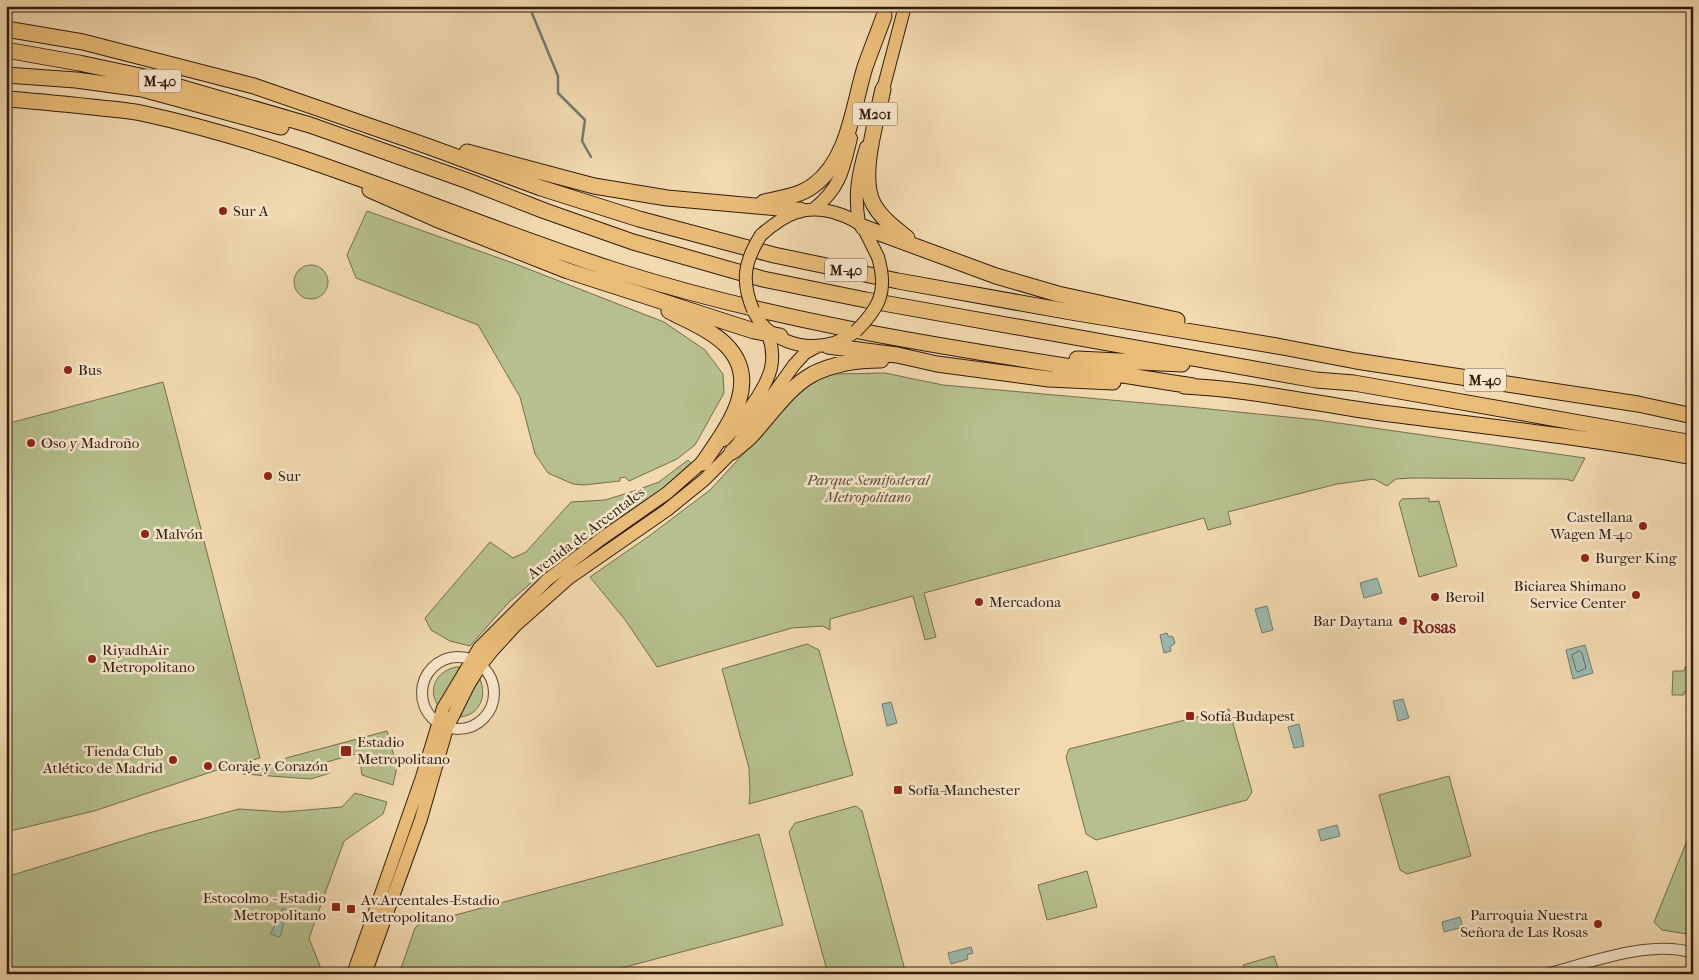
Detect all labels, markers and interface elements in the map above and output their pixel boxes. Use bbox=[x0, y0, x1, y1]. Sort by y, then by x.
road number: M-40 bbox=[139, 70, 181, 92]
road number: M201 bbox=[852, 102, 898, 126]
place label: Sur A bbox=[233, 202, 269, 220]
marker: Sur A bbox=[217, 205, 229, 217]
road number: M-40 bbox=[825, 258, 867, 282]
place label: Bus bbox=[78, 361, 102, 379]
marker: Bus bbox=[62, 364, 74, 376]
road number: M-40 bbox=[1464, 368, 1506, 392]
place label: Oso y Madroño bbox=[41, 434, 140, 452]
marker: Oso y Madroño bbox=[25, 437, 37, 449]
place label: Sur bbox=[278, 467, 301, 485]
marker: Sur bbox=[262, 470, 274, 482]
park label: Parque Semifosteral Metropolitano bbox=[806, 471, 931, 506]
street label: Avenida de Arcentales bbox=[523, 483, 649, 584]
place label: Castellana Wagen M-40 bbox=[1549, 508, 1634, 543]
marker: Castellana Wagen M-40 bbox=[1637, 520, 1649, 532]
place label: Malvón bbox=[155, 525, 203, 543]
marker: Malvón bbox=[139, 528, 151, 540]
place label: Burger King bbox=[1595, 549, 1678, 567]
marker: Burger King bbox=[1579, 552, 1591, 564]
place label: Biciarea Shimano Service Center bbox=[1514, 577, 1627, 612]
place label: Beroil bbox=[1445, 588, 1485, 606]
marker: Biciarea Shimano Service Center bbox=[1630, 589, 1642, 601]
marker: Beroil bbox=[1429, 591, 1441, 603]
place label: Mercadona bbox=[989, 593, 1062, 611]
marker: Mercadona bbox=[973, 596, 985, 608]
place label: Bar Daytana bbox=[1313, 612, 1394, 630]
marker: Bar Daytana bbox=[1397, 615, 1409, 627]
district label: Rosas bbox=[1412, 617, 1456, 638]
place label: RiyadhAir Metropolitano bbox=[102, 641, 195, 676]
marker: RiyadhAir Metropolitano bbox=[86, 653, 98, 665]
place label: Sofía-Budapest bbox=[1200, 707, 1296, 725]
marker: Sofía-Budapest bbox=[1184, 710, 1196, 722]
place label: Estadio Metropolitano bbox=[357, 733, 450, 768]
place label: Tienda Club Atlético de Madrid bbox=[42, 742, 164, 777]
marker: Estadio Metropolitano bbox=[339, 744, 353, 758]
marker: Tienda Club Atlético de Madrid bbox=[167, 754, 179, 766]
place label: Coraje y Corazón bbox=[218, 757, 329, 775]
marker: Coraje y Corazón bbox=[202, 760, 214, 772]
place label: Sofía-Manchester bbox=[908, 781, 1020, 799]
marker: Sofía-Manchester bbox=[892, 784, 904, 796]
place label: Estocolmo - Estadio Metropolitano bbox=[203, 889, 326, 924]
place label: Av.Arcentales-Estadio Metropolitano bbox=[360, 891, 500, 926]
marker: Estocolmo - Estadio Metropolitano bbox=[330, 901, 342, 913]
marker: Av.Arcentales-Estadio Metropolitano bbox=[345, 903, 357, 915]
place label: Parroquia Nuestra Señora de Las Rosas bbox=[1460, 906, 1589, 941]
marker: Parroquia Nuestra Señora de Las Rosas bbox=[1592, 918, 1604, 930]

